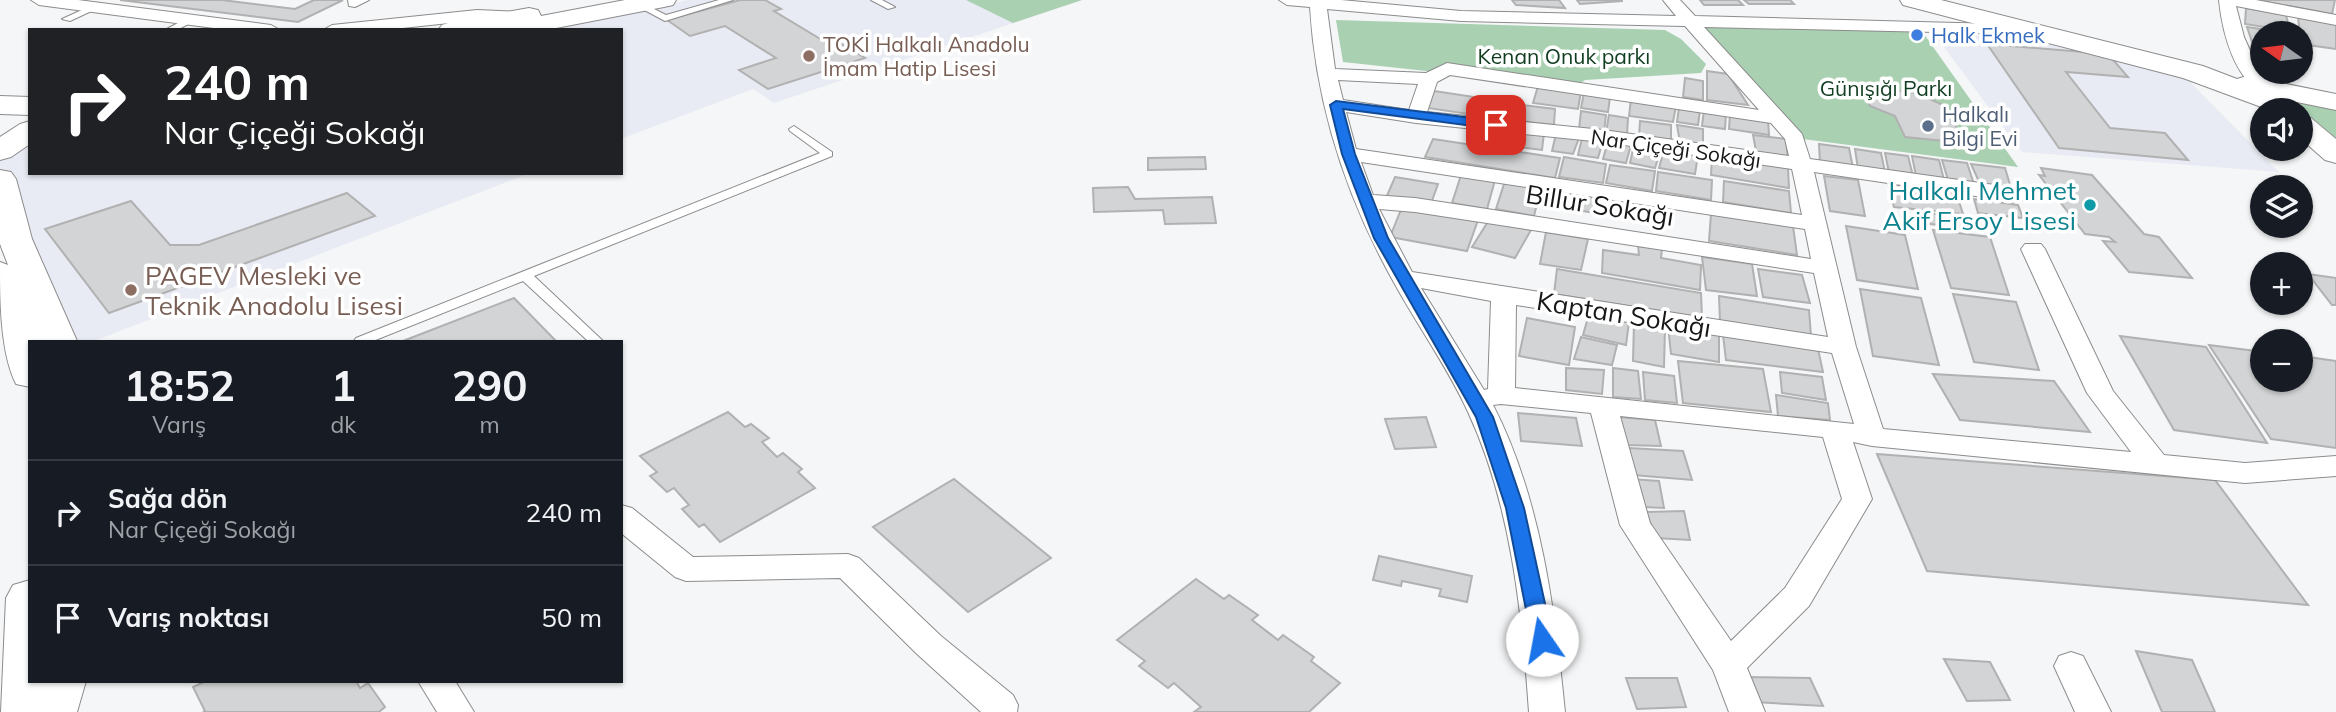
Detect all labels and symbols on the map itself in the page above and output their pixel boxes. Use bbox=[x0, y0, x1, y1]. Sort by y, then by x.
north arrow bbox=[2250, 21, 2314, 84]
place label: Halk Ekmek bbox=[1931, 22, 2045, 48]
marker: Halk Ekmek bbox=[1909, 27, 1925, 43]
place label: TOKİ Halkalı Anadolu İmam Hatip Lisesi bbox=[823, 31, 1030, 81]
park label: Kenan Onuk parkı bbox=[1478, 43, 1650, 69]
marker: TOKİ Halkalı Anadolu İmam Hatip Lisesi bbox=[801, 48, 817, 64]
park label: Günışığı Parkı bbox=[1820, 75, 1952, 101]
pin bbox=[1466, 95, 1526, 155]
place label: Halkalı Bilgi Evi bbox=[1942, 101, 2018, 151]
marker: Halkalı Bilgi Evi bbox=[1920, 118, 1936, 134]
street label: Nar Çiçeği Sokağı bbox=[1589, 123, 1763, 173]
place label: Halkalı Mehmet Akif Ersoy Lisesi bbox=[1883, 174, 2076, 237]
street label: Billur Sokağı bbox=[1524, 177, 1676, 233]
marker: Halkalı Mehmet Akif Ersoy Lisesi bbox=[2082, 197, 2098, 213]
place label: PAGEV Mesleki ve Teknik Anadolu Lisesi bbox=[145, 259, 403, 322]
marker: PAGEV Mesleki ve Teknik Anadolu Lisesi bbox=[123, 282, 139, 298]
street label: Kaptan Sokağı bbox=[1534, 284, 1714, 344]
position arrow bbox=[1505, 603, 1579, 677]

